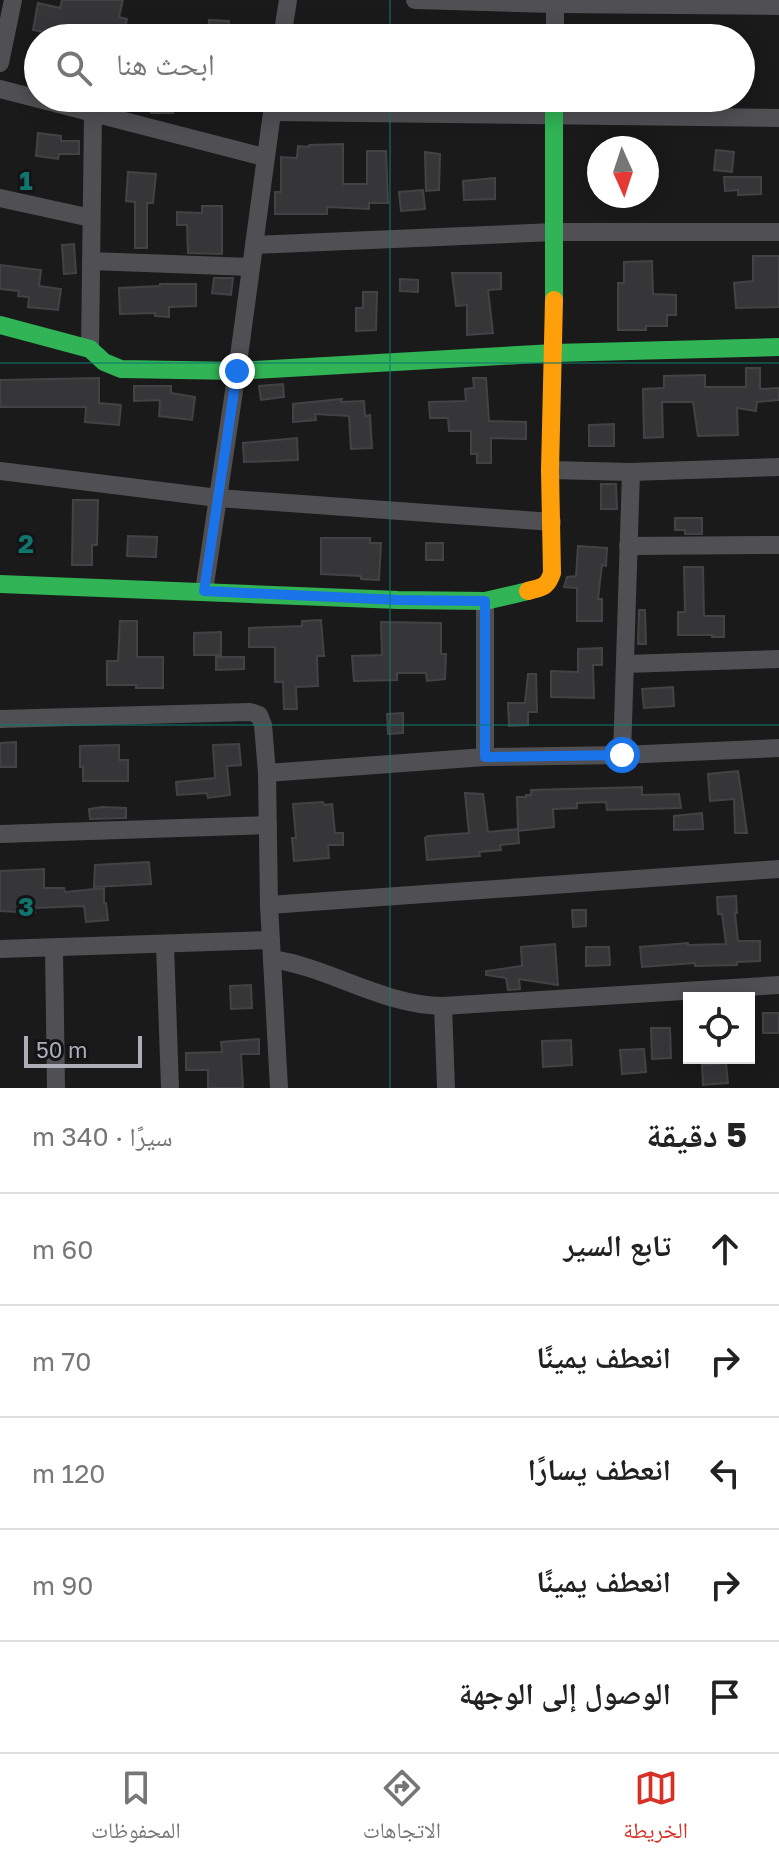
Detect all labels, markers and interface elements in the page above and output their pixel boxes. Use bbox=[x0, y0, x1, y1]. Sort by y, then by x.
search box bbox=[24, 24, 755, 112]
icon: search bbox=[52, 46, 96, 90]
text: ابحث هنا bbox=[116, 46, 215, 82]
north arrow bbox=[587, 136, 659, 208]
text: 1 bbox=[19, 165, 33, 196]
route end bbox=[219, 353, 255, 389]
text: 2 bbox=[18, 528, 34, 559]
route start bbox=[604, 737, 640, 773]
text: 3 bbox=[18, 891, 34, 922]
map controls bbox=[683, 992, 755, 1064]
button: locate bbox=[683, 992, 755, 1064]
scale bar bbox=[24, 1032, 142, 1068]
text: 50 m bbox=[36, 1036, 87, 1063]
text: 5 دقيقة bbox=[646, 1114, 747, 1154]
text: سيرًا · 340 m bbox=[32, 1121, 173, 1152]
text: تابع السير bbox=[563, 1227, 671, 1263]
icon: ahead bbox=[703, 1227, 747, 1271]
text: 60 m bbox=[32, 1234, 93, 1265]
text: انعطف يمينًا bbox=[536, 1339, 671, 1375]
icon: right bbox=[703, 1339, 747, 1383]
text: 70 m bbox=[32, 1346, 91, 1377]
text: انعطف يسارًا bbox=[527, 1451, 671, 1487]
icon: left bbox=[703, 1451, 747, 1495]
text: 120 m bbox=[32, 1458, 105, 1489]
text: انعطف يمينًا bbox=[536, 1563, 671, 1599]
icon: right bbox=[703, 1563, 747, 1607]
text: 90 m bbox=[32, 1570, 93, 1601]
text: الوصول إلى الوجهة bbox=[459, 1675, 671, 1711]
icon: arrive bbox=[703, 1675, 747, 1719]
tab: المحفوظات bbox=[91, 1766, 181, 1852]
tab: الاتجاهات bbox=[363, 1766, 441, 1852]
tab: الخريطة bbox=[623, 1766, 688, 1852]

